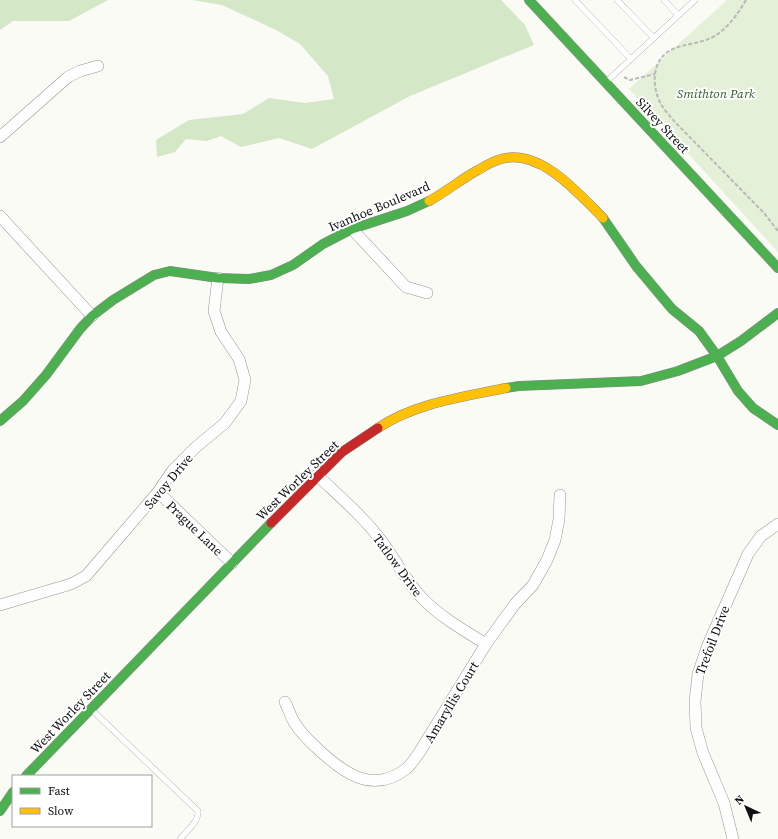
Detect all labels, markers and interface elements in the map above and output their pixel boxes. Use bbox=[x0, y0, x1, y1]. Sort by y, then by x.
park label: Smithton Park bbox=[677, 85, 756, 102]
street label: Silvey Street bbox=[632, 94, 693, 157]
street label: Ivanhoe Boulevard bbox=[326, 177, 433, 235]
street label: West Worley Street bbox=[252, 436, 343, 524]
street label: Savoy Drive bbox=[140, 450, 197, 513]
street label: Prague Lane bbox=[163, 497, 227, 560]
street label: Tatlow Drive bbox=[369, 531, 426, 600]
street label: Trefoil Drive bbox=[691, 603, 734, 677]
street label: Amaryllis Court bbox=[420, 658, 483, 746]
street label: West Worley Street bbox=[27, 667, 115, 757]
legend bbox=[12, 775, 152, 827]
text: Fast bbox=[48, 783, 70, 799]
north arrow bbox=[726, 787, 766, 827]
text: N bbox=[731, 792, 747, 808]
text: Slow bbox=[48, 803, 74, 819]

